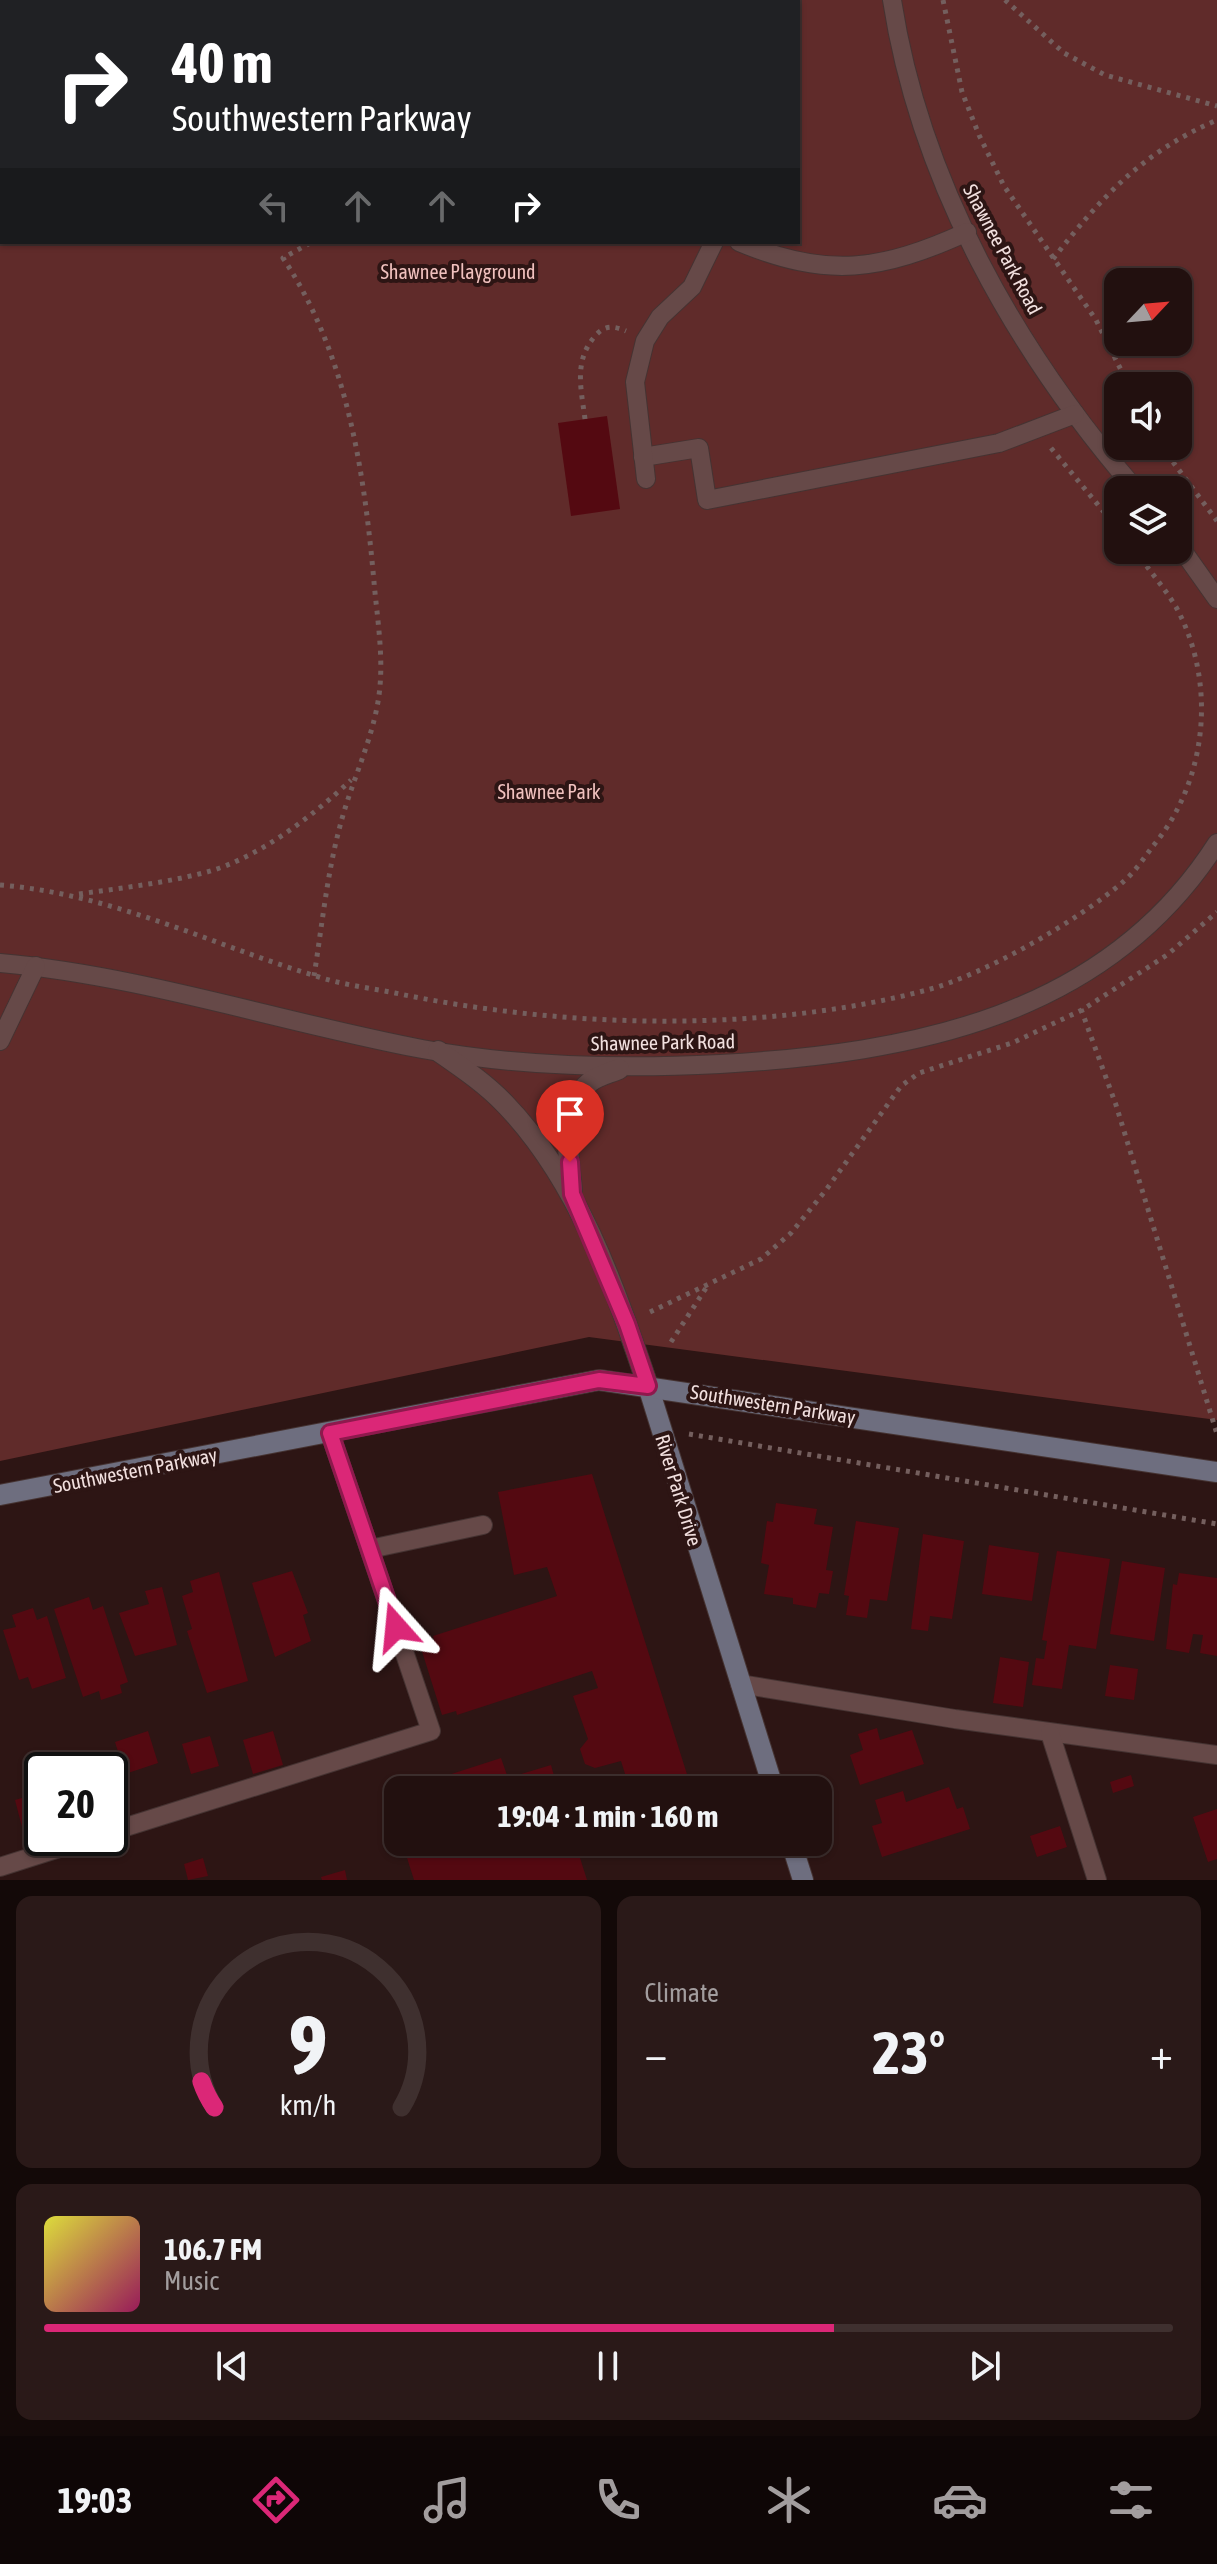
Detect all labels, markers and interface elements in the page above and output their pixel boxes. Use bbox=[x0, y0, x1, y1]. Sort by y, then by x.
text: 40 m bbox=[172, 31, 273, 95]
icon: right bbox=[40, 32, 144, 136]
text: Southwestern Parkway bbox=[172, 97, 472, 139]
street label: Shawnee Park Road bbox=[959, 180, 1047, 318]
icon: left bbox=[252, 184, 296, 228]
icon: ahead bbox=[336, 184, 380, 228]
icon: ahead bbox=[420, 184, 464, 228]
icon: right bbox=[504, 184, 548, 228]
park label: Shawnee Playground bbox=[380, 260, 536, 283]
north arrow bbox=[1104, 268, 1192, 356]
map controls bbox=[1104, 268, 1192, 564]
button: sound bbox=[1104, 372, 1192, 460]
button: layers bbox=[1104, 476, 1192, 564]
park label: Shawnee Park bbox=[497, 780, 601, 803]
street label: Shawnee Park Road bbox=[591, 1029, 735, 1055]
pin bbox=[536, 1080, 604, 1162]
icon: arrive bbox=[548, 1092, 592, 1136]
street label: Southwestern Parkway bbox=[689, 1380, 857, 1428]
street label: River Park Drive bbox=[651, 1431, 707, 1549]
street label: Southwestern Parkway bbox=[51, 1443, 219, 1497]
position arrow bbox=[354, 1585, 438, 1669]
speed limit sign: 20 bbox=[24, 1752, 128, 1856]
text: 19:04 · 1 min · 160 m bbox=[498, 1799, 718, 1833]
text: Climate bbox=[645, 1978, 719, 2008]
text: 9 bbox=[289, 1996, 328, 2092]
text: 23° bbox=[872, 2018, 945, 2087]
text: − bbox=[645, 2028, 667, 2078]
text: + bbox=[1150, 2028, 1173, 2078]
text: km/h bbox=[280, 2088, 337, 2121]
text: 106.7 FM bbox=[164, 2232, 262, 2266]
text: Music bbox=[164, 2266, 219, 2296]
icon: previous bbox=[210, 2344, 254, 2388]
icon: pause bbox=[586, 2344, 630, 2388]
icon: next bbox=[963, 2344, 1007, 2388]
icon: directions bbox=[248, 2472, 304, 2528]
icon: music bbox=[419, 2472, 475, 2528]
icon: phone bbox=[590, 2472, 646, 2528]
icon: climate bbox=[761, 2472, 817, 2528]
icon: car bbox=[932, 2472, 988, 2528]
icon: filters bbox=[1103, 2472, 1159, 2528]
text: 19:03 bbox=[58, 2479, 132, 2521]

